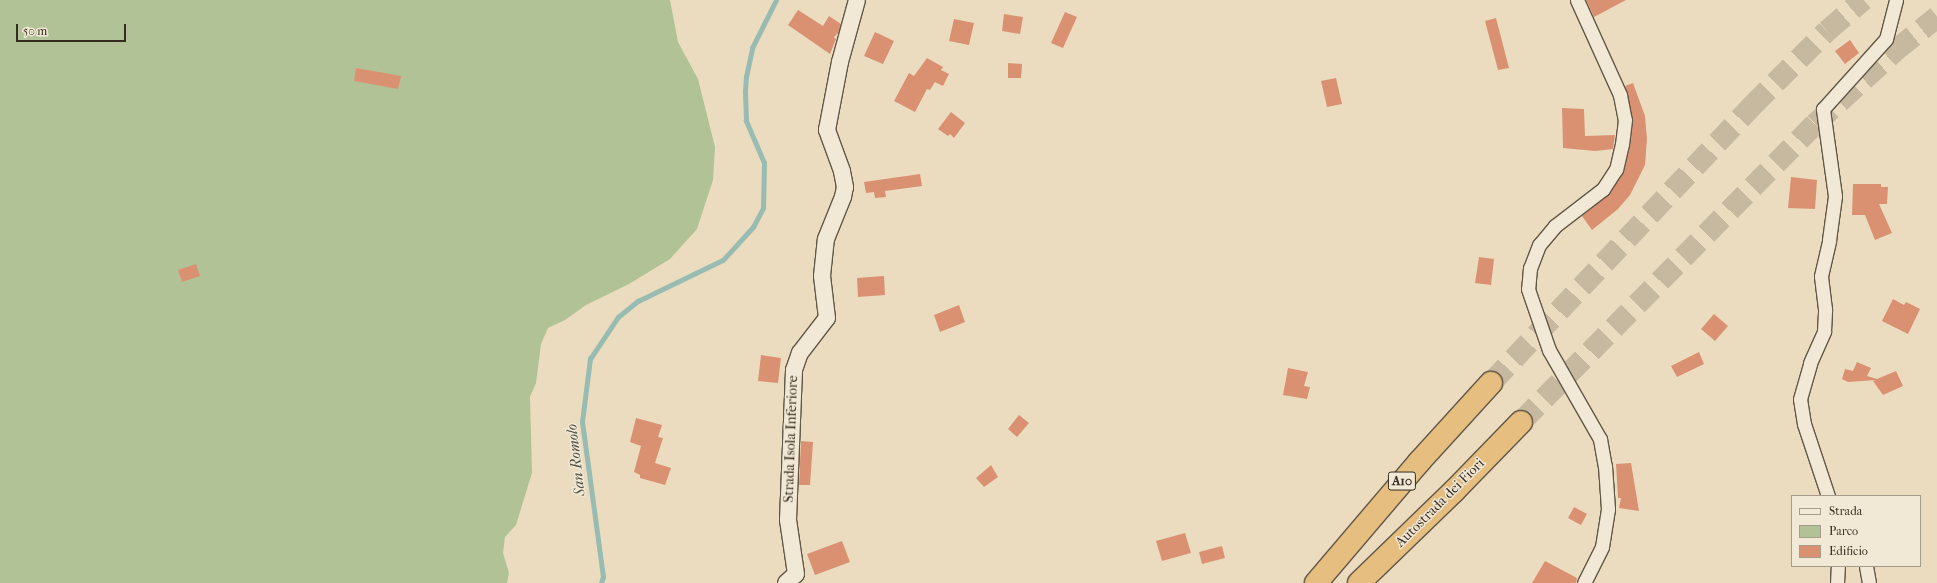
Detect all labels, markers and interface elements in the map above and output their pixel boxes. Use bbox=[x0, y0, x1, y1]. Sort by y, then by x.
scale bar bbox=[18, 16, 128, 42]
text: 50 m bbox=[23, 24, 47, 38]
street label: Strada Isola Inferiore bbox=[780, 375, 802, 503]
water label: San Romolo bbox=[563, 423, 589, 497]
street label: Autostrada dei Fiori bbox=[1392, 455, 1488, 551]
road number: A10 bbox=[1387, 470, 1417, 492]
legend bbox=[1791, 495, 1921, 567]
text: Strada bbox=[1829, 504, 1862, 518]
text: Parco bbox=[1829, 524, 1858, 538]
text: Edificio bbox=[1829, 544, 1868, 558]

